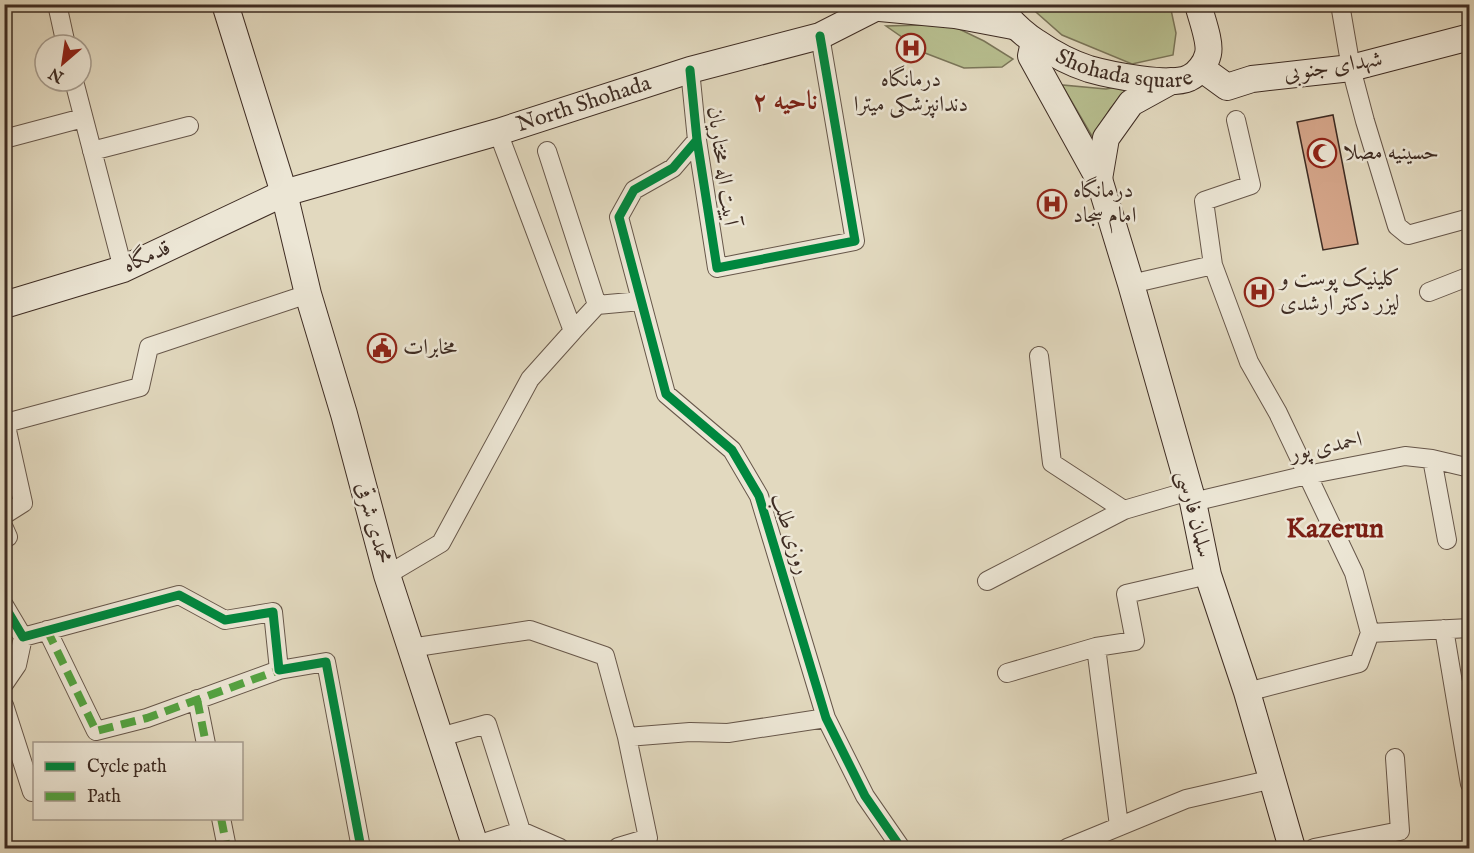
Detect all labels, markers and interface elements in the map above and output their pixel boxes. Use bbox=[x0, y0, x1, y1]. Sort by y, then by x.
hospital icon: درمانگاه دندانپزشکی میترا bbox=[895, 32, 927, 64]
north arrow bbox=[33, 33, 93, 93]
street label: Shohada square bbox=[1051, 43, 1197, 95]
street label: شهدای جنوبی bbox=[1282, 45, 1385, 90]
text: N bbox=[46, 62, 68, 87]
place label: درمانگاه دندانپزشکی میترا bbox=[854, 65, 968, 119]
street label: North Shohada bbox=[513, 69, 655, 139]
district label: ناحیه ۲ bbox=[752, 85, 818, 118]
street label: آییت اله مختاریان bbox=[700, 105, 746, 229]
mosque icon: حسینیه مصلا bbox=[1306, 137, 1338, 169]
place label: حسینیه مصلا bbox=[1343, 139, 1439, 167]
place label: درمانگاه امام سجاد bbox=[1073, 176, 1136, 234]
hospital icon: درمانگاه امام سجاد bbox=[1036, 188, 1068, 220]
street label: قدمگاه bbox=[118, 233, 175, 280]
place label: کلینیک پوست و لیزر دکتر ارشدی bbox=[1278, 265, 1400, 318]
hospital icon: کلینیک پوست و لیزر دکتر ارشدی bbox=[1243, 276, 1275, 308]
public building icon: مخابرات bbox=[366, 332, 398, 364]
place label: مخابرات bbox=[403, 334, 458, 362]
street label: احمدی پور bbox=[1285, 426, 1365, 470]
street label: سلمان فارسی bbox=[1170, 467, 1218, 561]
street label: محمدی شرقی bbox=[349, 479, 397, 567]
street label: روزی طلب bbox=[764, 490, 816, 578]
district label: Kazerun bbox=[1286, 512, 1384, 547]
legend bbox=[33, 742, 243, 820]
text: Cycle path bbox=[87, 756, 167, 779]
text: Path bbox=[87, 786, 121, 809]

